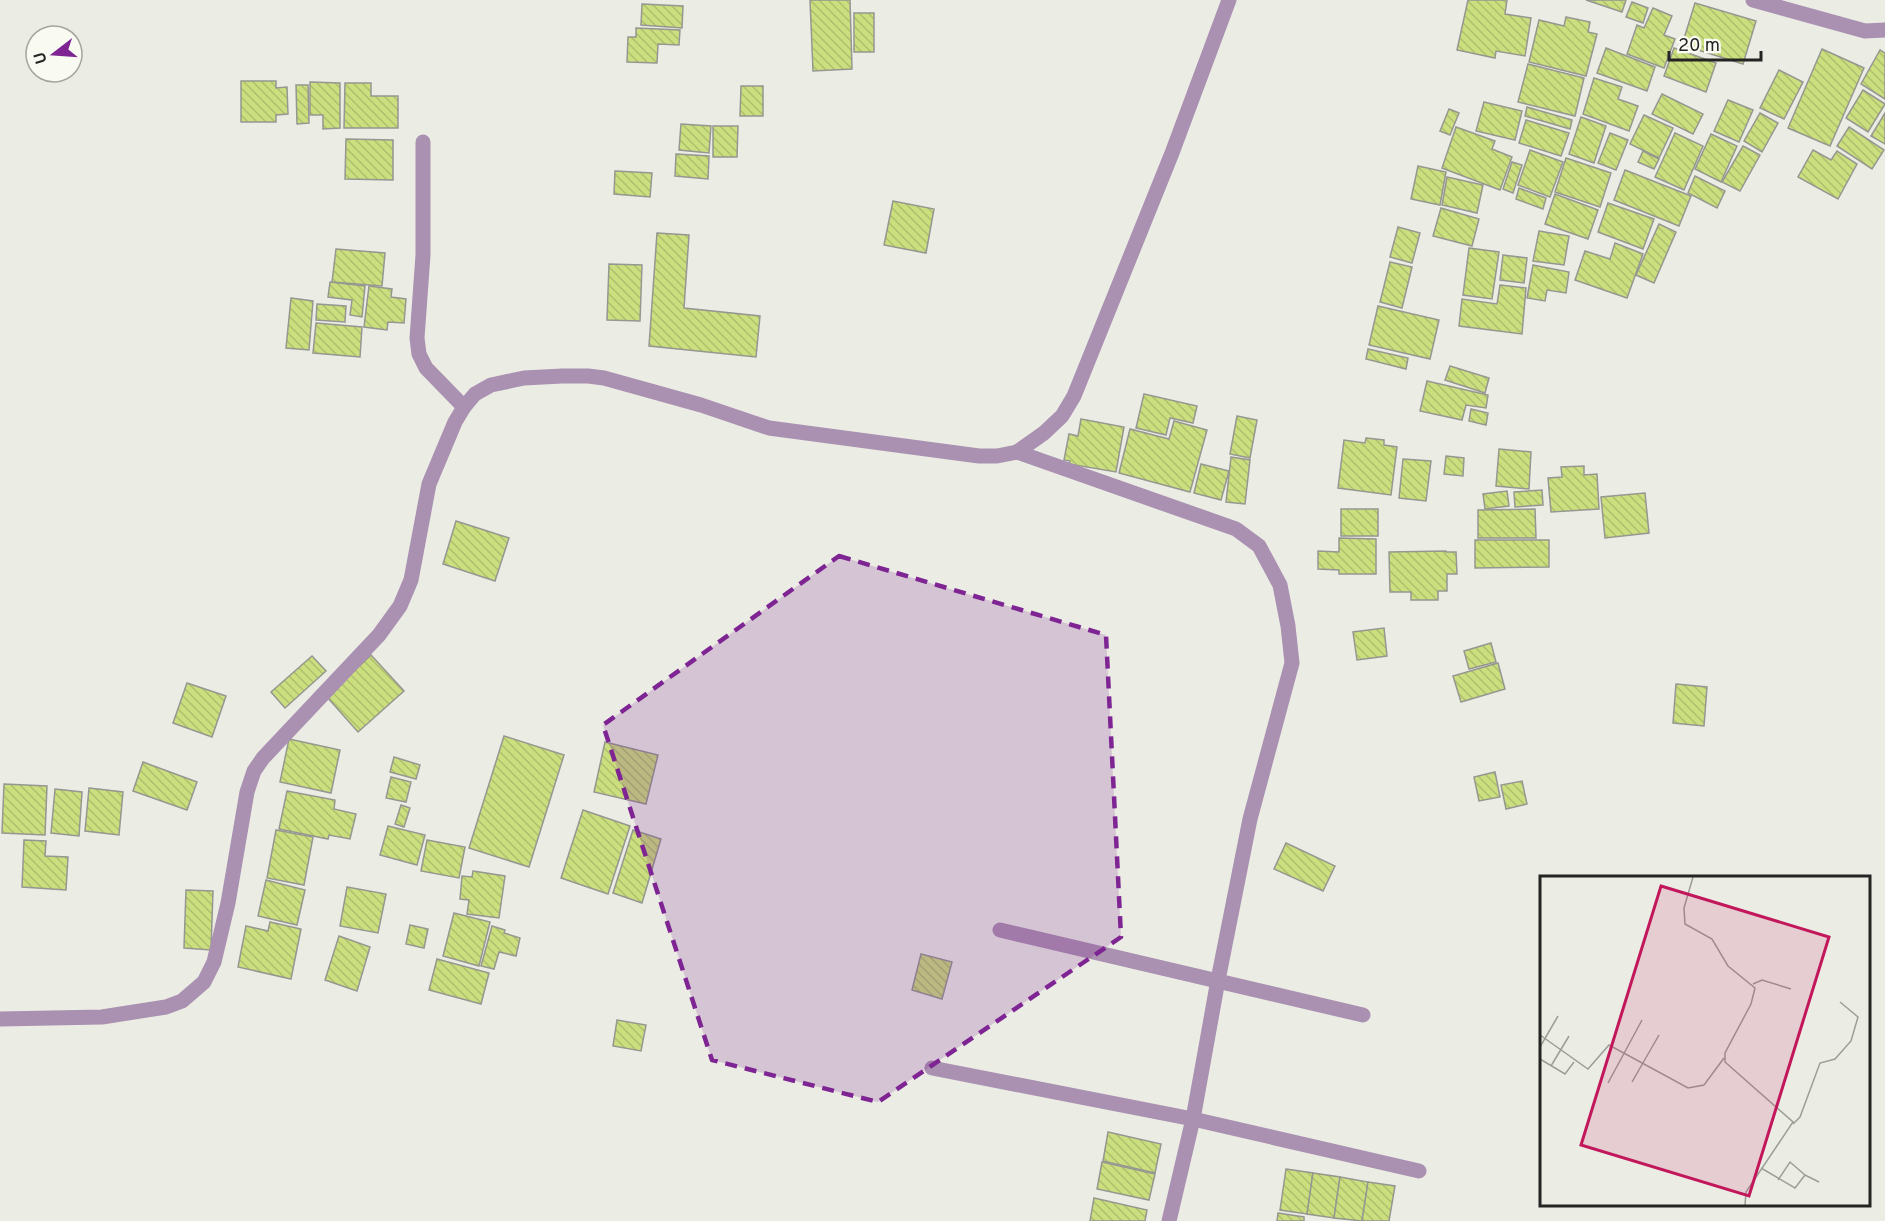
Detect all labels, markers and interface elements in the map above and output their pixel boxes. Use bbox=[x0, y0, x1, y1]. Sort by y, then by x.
north arrow bbox=[24, 24, 84, 84]
scale bar bbox=[1669, 24, 1760, 62]
text: 20 m bbox=[1678, 35, 1720, 58]
text: U bbox=[30, 49, 53, 66]
inset map bbox=[1540, 876, 1870, 1206]

